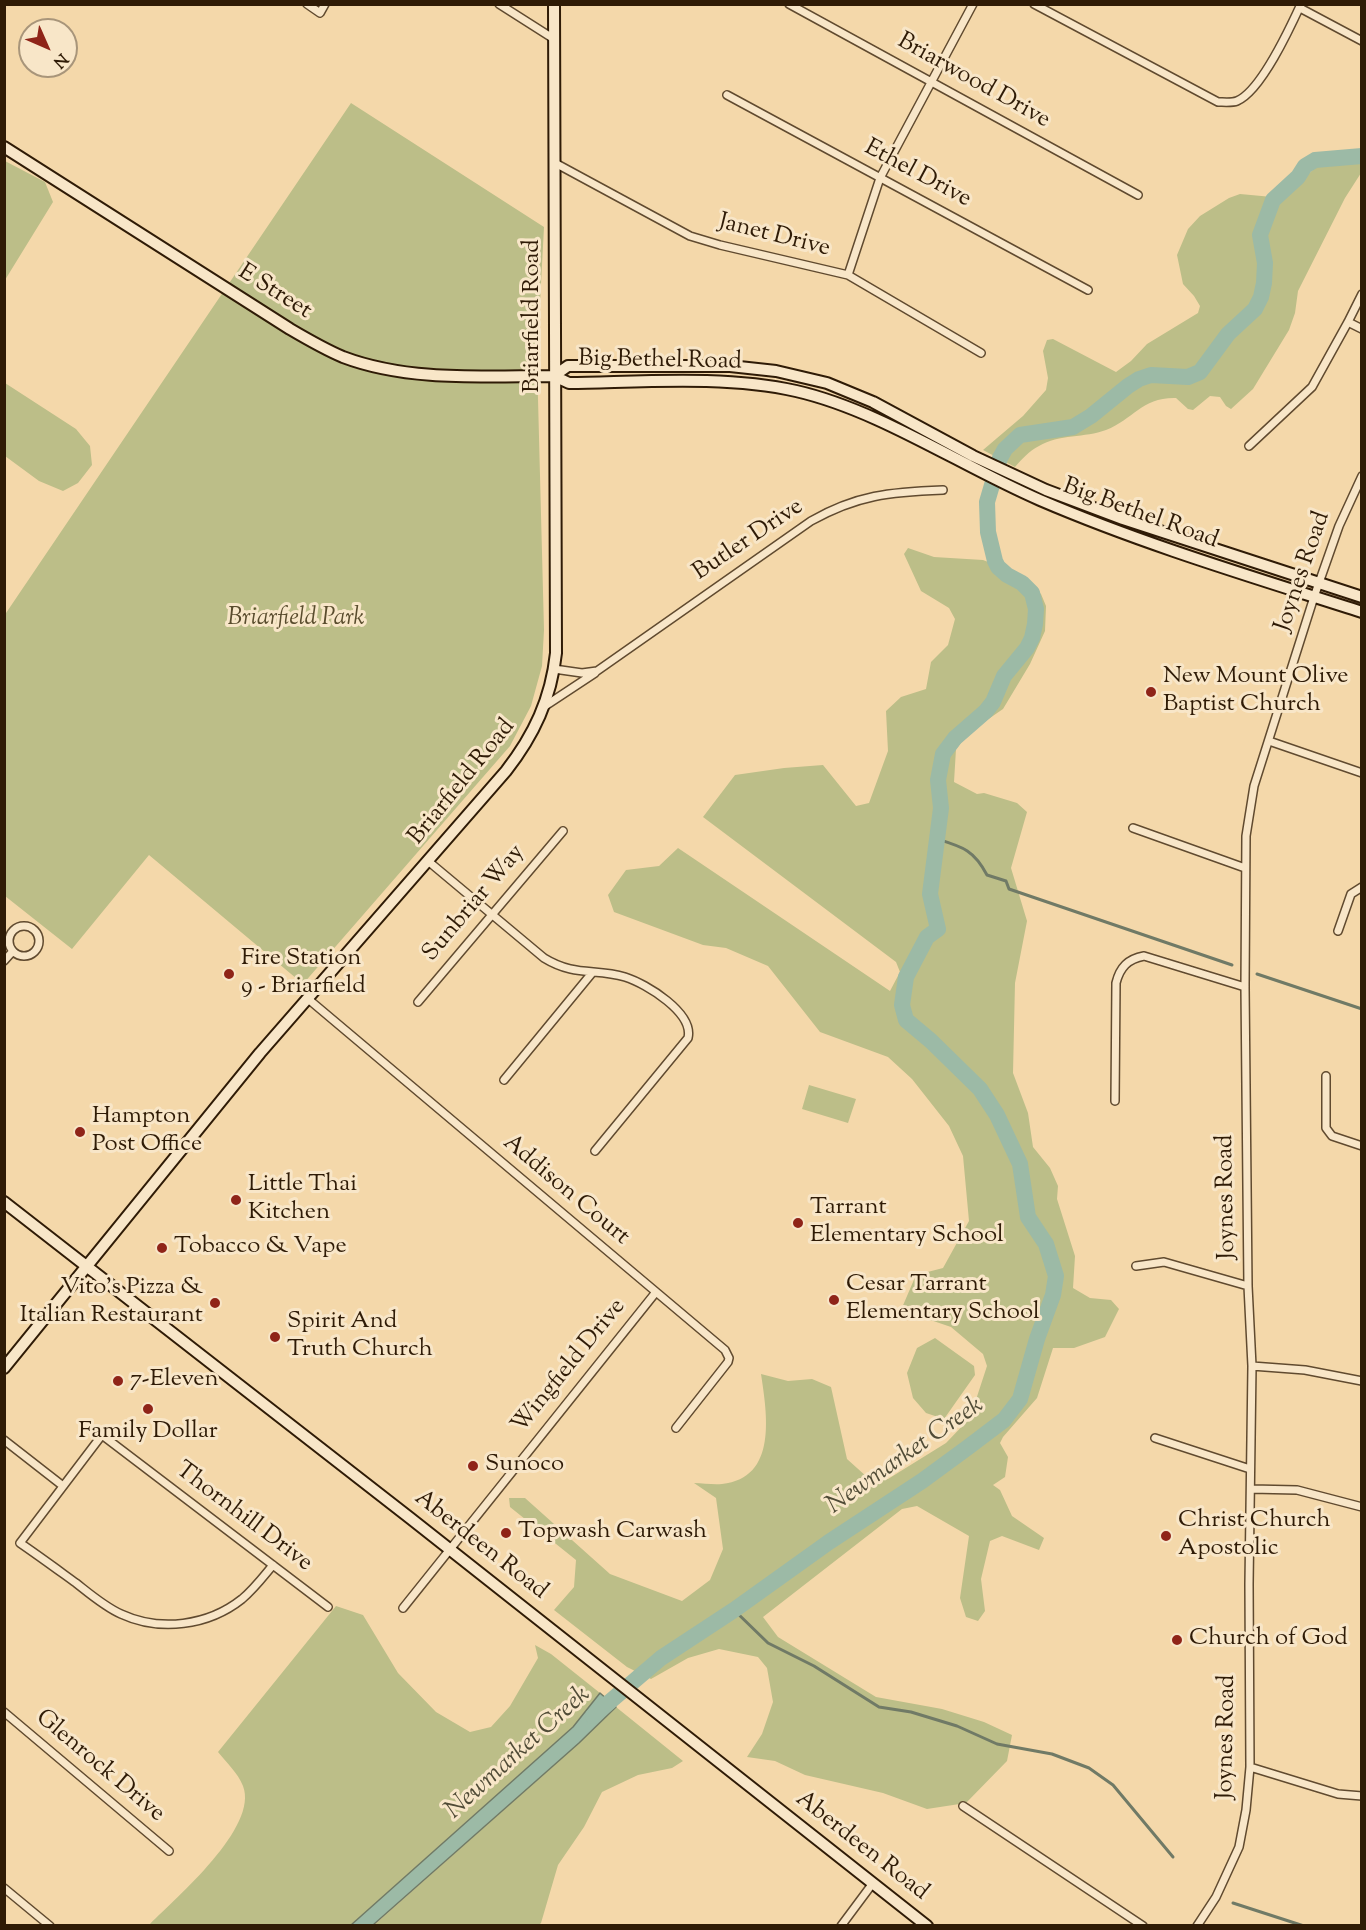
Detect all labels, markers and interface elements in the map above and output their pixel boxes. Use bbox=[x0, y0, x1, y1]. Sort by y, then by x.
north arrow bbox=[18, 18, 78, 78]
street label: Briarwood Drive bbox=[891, 28, 1055, 136]
text: N bbox=[47, 47, 72, 72]
street label: Ethel Drive bbox=[859, 135, 975, 215]
street label: Janet Drive bbox=[715, 209, 833, 265]
street label: Briarfield Road bbox=[520, 239, 548, 393]
street label: E Street bbox=[232, 259, 316, 327]
street label: Big Bethel Road bbox=[578, 346, 742, 378]
street label: Big Bethel Road bbox=[1058, 473, 1222, 557]
street label: Butler Drive bbox=[688, 494, 810, 588]
street label: Joynes Road bbox=[1270, 508, 1338, 636]
park label: Briarfield Park bbox=[228, 606, 364, 634]
place label: New Mount Olive Baptist Church bbox=[1163, 664, 1349, 720]
marker: New Mount Olive Baptist Church bbox=[1144, 685, 1158, 699]
street label: Briarfield Road bbox=[403, 714, 523, 852]
street label: Sunbriar Way bbox=[418, 840, 532, 968]
place label: Fire Station 9 - Briarfield bbox=[241, 946, 366, 1002]
marker: Fire Station 9 - Briarfield bbox=[222, 967, 236, 981]
place label: Hampton Post Office bbox=[92, 1104, 202, 1160]
marker: Hampton Post Office bbox=[73, 1125, 87, 1139]
street label: Addison Court bbox=[496, 1130, 634, 1252]
street label: Joynes Road bbox=[1213, 1134, 1243, 1260]
place label: Little Thai Kitchen bbox=[248, 1172, 357, 1228]
marker: Little Thai Kitchen bbox=[229, 1193, 243, 1207]
place label: Tarrant Elementary School bbox=[810, 1195, 1004, 1251]
marker: Tarrant Elementary School bbox=[791, 1216, 805, 1230]
place label: Tobacco & Vape bbox=[174, 1234, 347, 1262]
marker: Tobacco & Vape bbox=[155, 1241, 169, 1255]
place label: Cesar Tarrant Elementary School bbox=[846, 1272, 1040, 1328]
place label: Vito's Pizza & Italian Restaurant bbox=[20, 1275, 203, 1331]
marker: Cesar Tarrant Elementary School bbox=[827, 1293, 841, 1307]
street label: Wingfield Drive bbox=[507, 1294, 633, 1440]
marker: Vito's Pizza & Italian Restaurant bbox=[208, 1296, 222, 1310]
place label: Spirit And Truth Church bbox=[287, 1309, 433, 1365]
marker: Spirit And Truth Church bbox=[268, 1330, 282, 1344]
place label: 7-Eleven bbox=[130, 1367, 219, 1395]
marker: 7-Eleven bbox=[111, 1374, 125, 1388]
water label: Newmarket Creek bbox=[822, 1391, 990, 1523]
marker: Family Dollar bbox=[141, 1402, 155, 1416]
place label: Family Dollar bbox=[78, 1419, 218, 1447]
place label: Sunoco bbox=[485, 1452, 564, 1480]
street label: Thornhill Drive bbox=[169, 1457, 317, 1579]
marker: Sunoco bbox=[466, 1459, 480, 1473]
street label: Aberdeen Road bbox=[408, 1485, 552, 1607]
place label: Christ Church Apostolic bbox=[1178, 1508, 1331, 1564]
place label: Topwash Carwash bbox=[518, 1519, 707, 1547]
marker: Topwash Carwash bbox=[499, 1526, 513, 1540]
marker: Christ Church Apostolic bbox=[1159, 1529, 1173, 1543]
place label: Church of God bbox=[1189, 1626, 1348, 1654]
marker: Church of God bbox=[1170, 1633, 1184, 1647]
street label: Joynes Road bbox=[1213, 1674, 1243, 1800]
water label: Newmarket Creek bbox=[440, 1681, 598, 1827]
street label: Glenrock Drive bbox=[28, 1705, 170, 1829]
street label: Aberdeen Road bbox=[789, 1786, 933, 1908]

